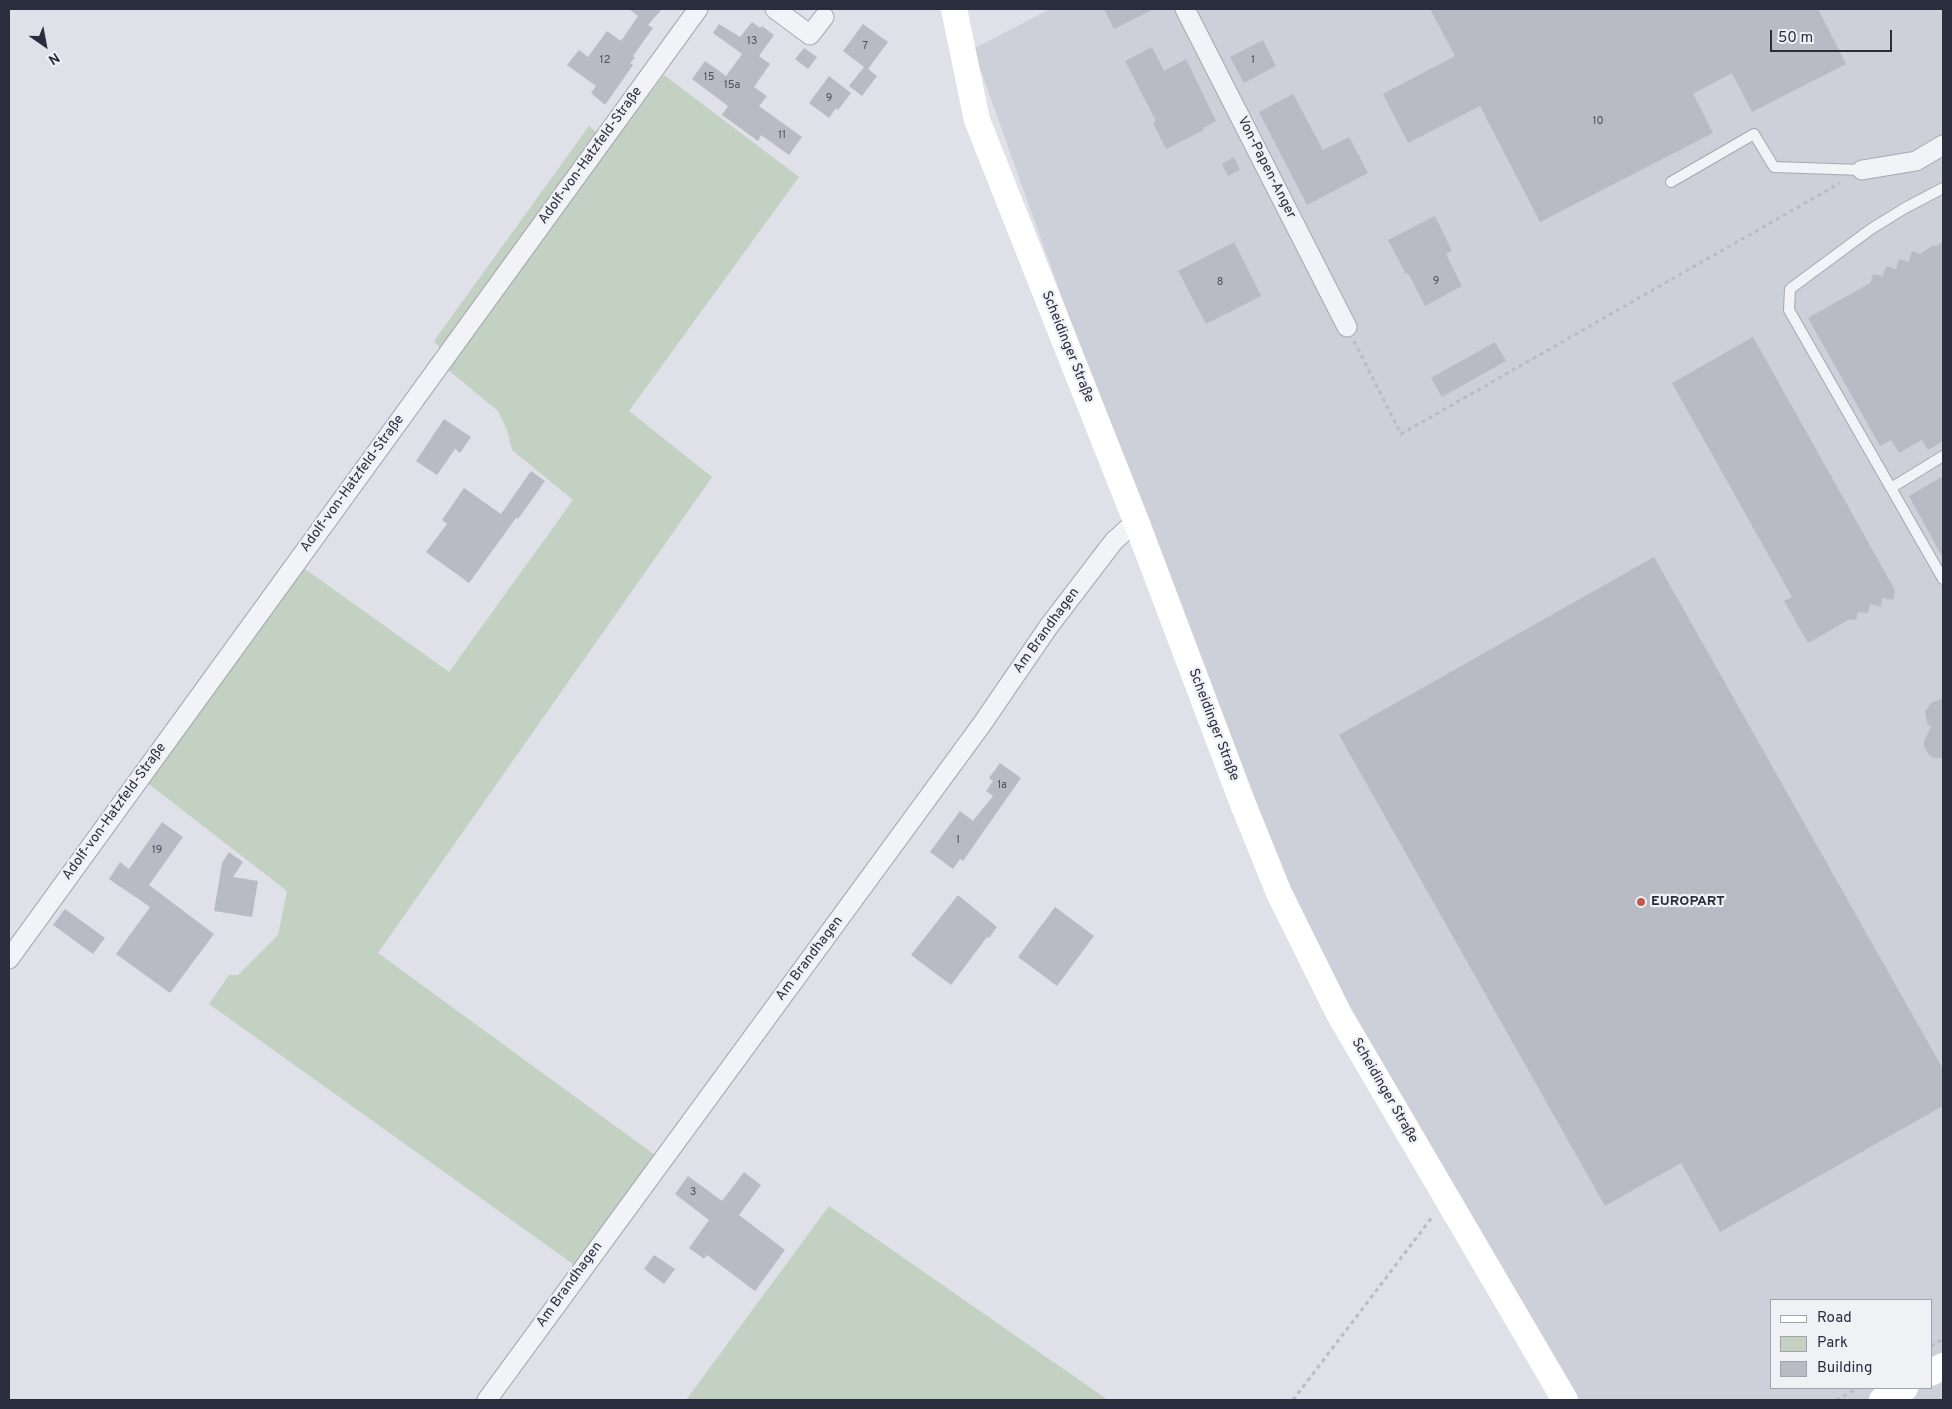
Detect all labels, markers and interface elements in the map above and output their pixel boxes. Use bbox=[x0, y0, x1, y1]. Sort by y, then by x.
north arrow bbox=[20, 20, 70, 70]
scale bar bbox=[1772, 20, 1894, 52]
text: 50 m bbox=[1778, 29, 1813, 48]
house number: 13 bbox=[747, 35, 757, 49]
house number: 7 bbox=[862, 40, 868, 54]
text: N bbox=[45, 48, 62, 68]
house number: 12 bbox=[600, 54, 610, 68]
house number: 1 bbox=[1251, 54, 1255, 68]
house number: 15 bbox=[704, 71, 714, 85]
house number: 15a bbox=[724, 79, 740, 93]
street label: Adolf-von-Hatzfeld-Straße bbox=[536, 84, 646, 228]
house number: 9 bbox=[826, 92, 832, 106]
street label: Von-Papen-Anger bbox=[1233, 114, 1299, 222]
house number: 10 bbox=[1592, 115, 1604, 129]
house number: 11 bbox=[778, 129, 786, 143]
house number: 9 bbox=[1433, 275, 1439, 289]
house number: 8 bbox=[1217, 276, 1223, 290]
street label: Scheidinger Straße bbox=[1037, 289, 1097, 405]
street label: Adolf-von-Hatzfeld-Straße bbox=[298, 412, 408, 556]
street label: Am Brandhagen bbox=[1010, 585, 1084, 677]
street label: Scheidinger Straße bbox=[1184, 667, 1242, 783]
street label: Adolf-von-Hatzfeld-Straße bbox=[60, 740, 170, 884]
house number: 1a bbox=[997, 779, 1007, 793]
house number: 1 bbox=[956, 834, 960, 848]
house number: 19 bbox=[152, 844, 162, 858]
place label: EUROPART bbox=[1651, 894, 1725, 910]
marker: EUROPART bbox=[1635, 896, 1647, 908]
street label: Am Brandhagen bbox=[773, 913, 847, 1005]
street label: Scheidinger Straße bbox=[1347, 1035, 1421, 1147]
house number: 3 bbox=[690, 1186, 696, 1200]
street label: Am Brandhagen bbox=[533, 1239, 607, 1331]
legend bbox=[1770, 1299, 1932, 1389]
text: Road bbox=[1817, 1309, 1852, 1328]
text: Park bbox=[1817, 1334, 1848, 1353]
text: Building bbox=[1817, 1359, 1872, 1378]

